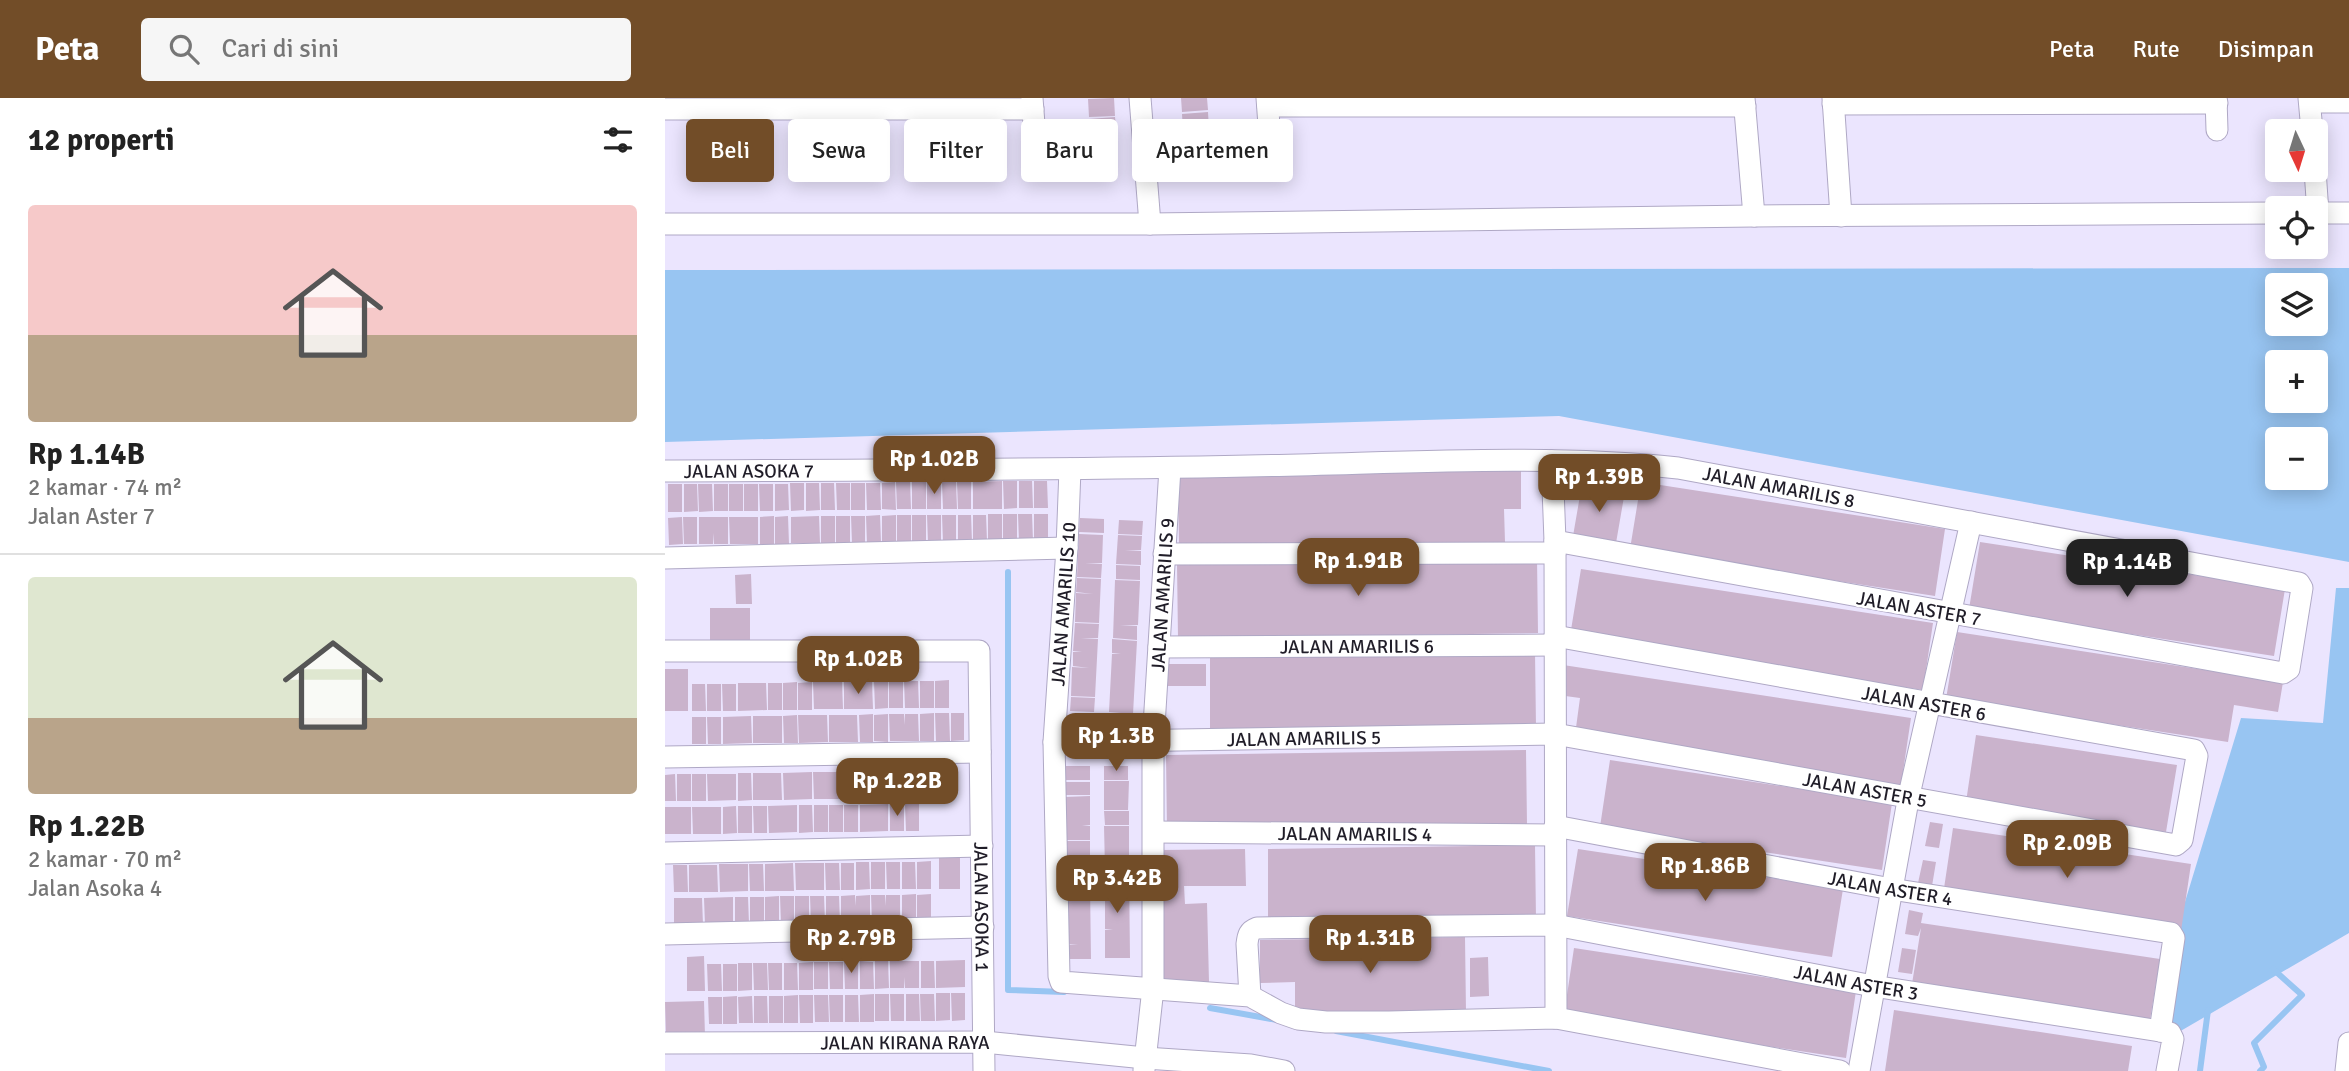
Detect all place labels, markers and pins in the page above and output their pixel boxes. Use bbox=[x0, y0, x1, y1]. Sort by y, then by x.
pin: Rp 1.02B bbox=[862, 436, 1006, 496]
pin: Rp 1.39B bbox=[1527, 454, 1671, 514]
pin: Rp 1.91B bbox=[1286, 538, 1430, 598]
pin: Rp 1.14B bbox=[2055, 540, 2199, 599]
pin: Rp 1.02B bbox=[786, 636, 930, 696]
pin: Rp 1.3B bbox=[1051, 714, 1181, 773]
pin: Rp 1.22B bbox=[825, 758, 969, 818]
pin: Rp 2.09B bbox=[1995, 820, 2139, 880]
pin: Rp 1.86B bbox=[1633, 844, 1777, 903]
pin: Rp 3.42B bbox=[1045, 856, 1189, 915]
pin: Rp 2.79B bbox=[779, 916, 923, 975]
pin: Rp 1.31B bbox=[1298, 916, 1442, 975]

